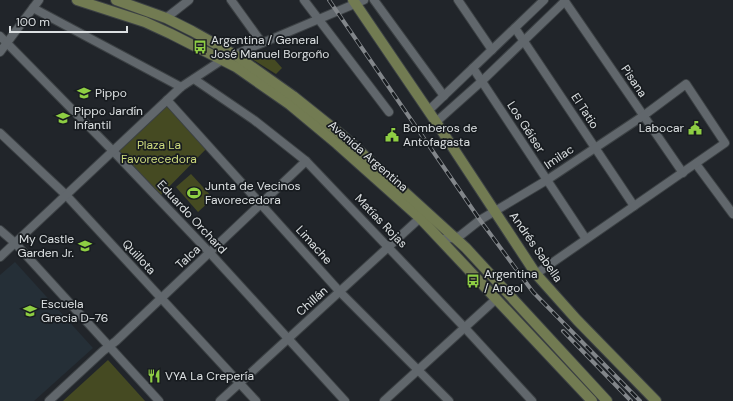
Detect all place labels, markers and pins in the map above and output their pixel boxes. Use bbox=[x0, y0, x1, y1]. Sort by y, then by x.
place label: Argentina / General José Manuel Borgoño bbox=[211, 32, 329, 62]
bus stop icon: Argentina / General José Manuel Borgoño bbox=[192, 39, 208, 55]
school or university icon: Pippo bbox=[76, 85, 92, 101]
place label: Pippo bbox=[95, 85, 127, 101]
place label: Pippo Jardín Infantil bbox=[74, 103, 143, 133]
school or university icon: Pippo Jardín Infantil bbox=[55, 110, 71, 126]
place label: Bomberos de Antofagasta bbox=[403, 120, 477, 150]
place label: Labocar bbox=[639, 120, 685, 136]
public building icon: Labocar bbox=[687, 120, 703, 136]
public building icon: Bomberos de Antofagasta bbox=[384, 127, 400, 143]
place label: Junta de Vecinos Favorecedora bbox=[205, 178, 301, 208]
sports icon: Junta de Vecinos Favorecedora bbox=[186, 185, 202, 201]
place label: My Castle Garden Jr. bbox=[17, 231, 74, 261]
school or university icon: My Castle Garden Jr. bbox=[77, 238, 93, 254]
place label: Argentina / Angol bbox=[484, 266, 537, 296]
bus stop icon: Argentina / Angol bbox=[465, 273, 481, 289]
place label: Escuela Grecia D-76 bbox=[41, 296, 108, 326]
school or university icon: Escuela Grecia D-76 bbox=[22, 303, 38, 319]
restaurant icon: VYA La Crepería bbox=[146, 368, 162, 384]
place label: VYA La Crepería bbox=[165, 368, 254, 384]

